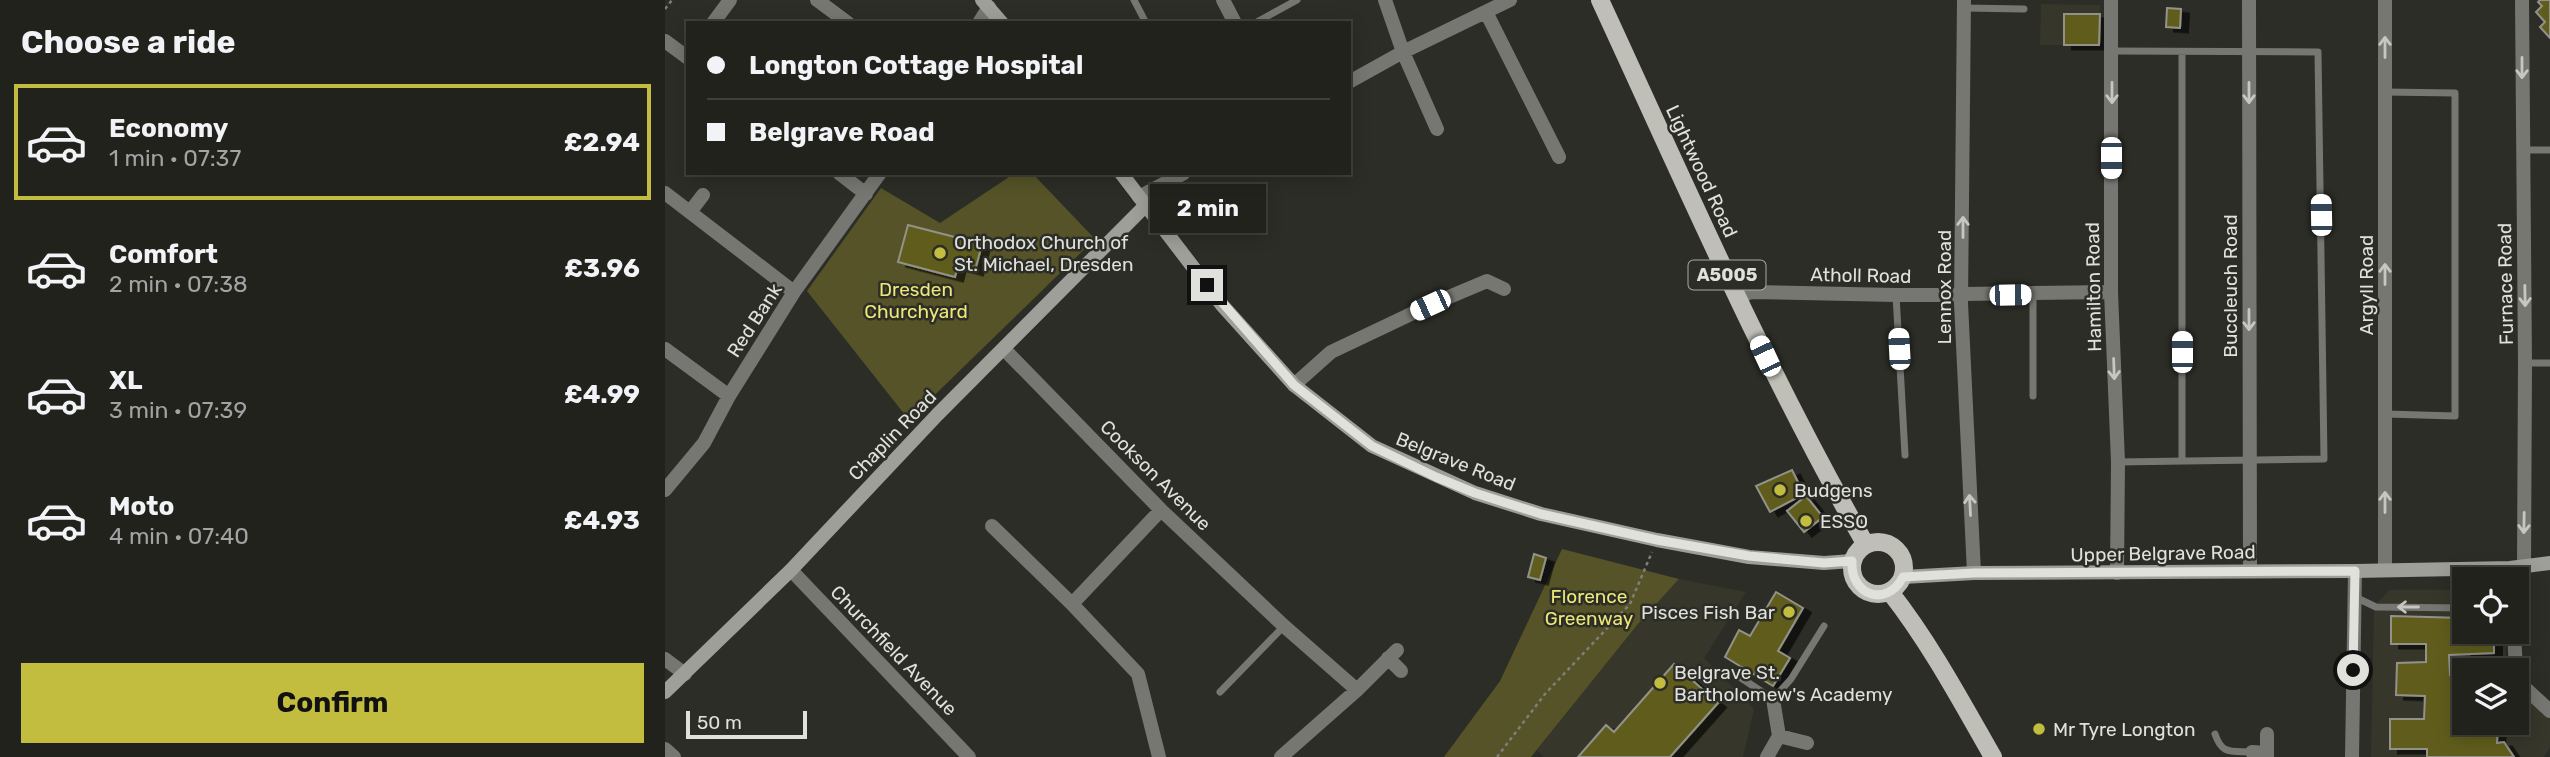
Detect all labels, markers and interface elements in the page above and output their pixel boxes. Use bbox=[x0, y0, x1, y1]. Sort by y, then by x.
text: Choose a ride bbox=[21, 23, 235, 61]
one-way arrow bbox=[2378, 36, 2392, 59]
text: Longton Cottage Hospital bbox=[749, 50, 1083, 81]
one-way arrow bbox=[2515, 56, 2529, 79]
one-way arrow bbox=[2105, 81, 2119, 104]
one-way arrow bbox=[2242, 81, 2256, 104]
street label: Lightwood Road bbox=[1661, 101, 1742, 241]
icon: car bbox=[25, 111, 88, 174]
text: Economy bbox=[109, 113, 228, 144]
text: Belgrave Road bbox=[749, 117, 935, 148]
text: £2.94 bbox=[564, 127, 640, 158]
car bbox=[2101, 137, 2122, 179]
text: 1 min · 07:37 bbox=[109, 144, 241, 172]
callout: 2 min bbox=[1149, 184, 1265, 232]
text: 2 min bbox=[1177, 194, 1239, 222]
car bbox=[2311, 194, 2332, 236]
street label: Buccleuch Road bbox=[2219, 214, 2242, 358]
one-way arrow bbox=[1956, 216, 1970, 239]
street label: Hamilton Road bbox=[2081, 222, 2106, 352]
street label: Furnace Road bbox=[2493, 223, 2518, 345]
street label: Lennox Road bbox=[1933, 230, 1956, 344]
place label: Orthodox Church of St. Michael, Dresden bbox=[954, 231, 1133, 276]
street label: Argyll Road bbox=[2355, 235, 2378, 335]
icon: car bbox=[25, 237, 88, 300]
text: Comfort bbox=[109, 239, 218, 270]
marker: Orthodox Church of St. Michael, Dresden bbox=[932, 245, 948, 261]
text: £3.96 bbox=[564, 253, 640, 284]
road number: A5005 bbox=[1689, 260, 1765, 290]
street label: Atholl Road bbox=[1810, 263, 1912, 288]
one-way arrow bbox=[2378, 263, 2392, 286]
route end bbox=[1191, 269, 1223, 301]
text: 2 min · 07:38 bbox=[109, 270, 248, 298]
park label: Dresden Churchyard bbox=[864, 278, 968, 323]
street label: Red Bank bbox=[722, 279, 787, 362]
car bbox=[1989, 284, 2032, 306]
one-way arrow bbox=[2518, 284, 2531, 307]
car bbox=[1407, 287, 1454, 323]
one-way arrow bbox=[2242, 308, 2256, 331]
car bbox=[1888, 327, 1911, 371]
car bbox=[2172, 331, 2193, 373]
car bbox=[1747, 333, 1784, 379]
one-way arrow bbox=[2107, 357, 2120, 380]
icon: car bbox=[25, 363, 88, 426]
text: XL bbox=[109, 365, 142, 396]
text: £4.99 bbox=[564, 379, 640, 410]
street label: Chaplin Road bbox=[844, 385, 941, 485]
text: 3 min · 07:39 bbox=[109, 396, 247, 424]
street label: Cookson Avenue bbox=[1096, 415, 1216, 535]
street label: Belgrave Road bbox=[1393, 427, 1519, 496]
place label: Budgens bbox=[1794, 479, 1873, 502]
marker: Budgens bbox=[1772, 482, 1788, 498]
icon: car bbox=[25, 489, 88, 552]
text: Moto bbox=[109, 491, 174, 522]
one-way arrow bbox=[2378, 491, 2392, 514]
one-way arrow bbox=[1964, 494, 1977, 517]
text: £4.93 bbox=[564, 505, 640, 536]
place label: ESSO bbox=[1820, 510, 1868, 533]
one-way arrow bbox=[2517, 511, 2531, 534]
marker: ESSO bbox=[1798, 513, 1814, 529]
text: 4 min · 07:40 bbox=[109, 522, 249, 550]
street label: Upper Belgrave Road bbox=[2070, 540, 2256, 567]
map controls bbox=[2452, 567, 2529, 735]
button: locate bbox=[2452, 567, 2529, 644]
street label: Churchfield Avenue bbox=[826, 580, 962, 720]
park label: Florence Greenway bbox=[1545, 585, 1633, 630]
one-way arrow bbox=[2397, 600, 2420, 614]
place label: Pisces Fish Bar bbox=[1641, 601, 1776, 624]
marker: Pisces Fish Bar bbox=[1781, 604, 1797, 620]
route start bbox=[2337, 654, 2369, 686]
button: layers bbox=[2452, 658, 2529, 735]
place label: Belgrave St. Bartholomew's Academy bbox=[1674, 661, 1893, 706]
button: Confirm bbox=[21, 663, 644, 743]
marker: Belgrave St. Bartholomew's Academy bbox=[1652, 675, 1668, 691]
scale bar bbox=[686, 708, 807, 740]
text: 50 m bbox=[697, 711, 742, 734]
place label: Mr Tyre Longton bbox=[2053, 718, 2195, 741]
marker: Mr Tyre Longton bbox=[2031, 721, 2047, 737]

